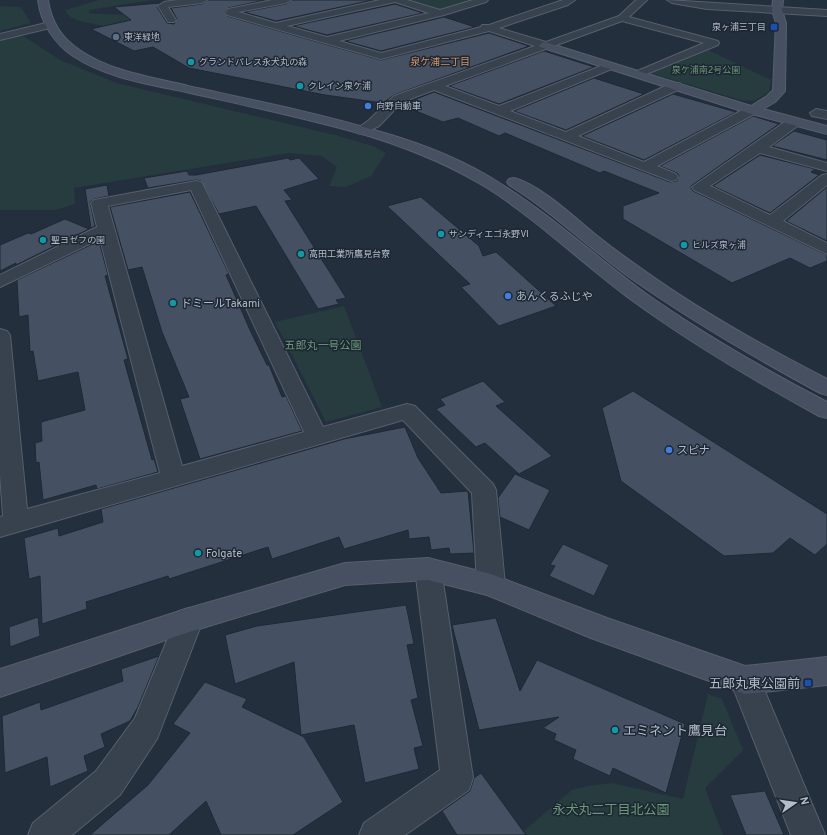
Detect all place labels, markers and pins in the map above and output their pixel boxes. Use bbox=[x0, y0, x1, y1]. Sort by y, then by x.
place label: 泉ヶ浦三丁目 bbox=[712, 21, 766, 33]
marker: 泉ヶ浦三丁目 bbox=[769, 22, 779, 32]
marker: 東洋緑地 bbox=[111, 32, 121, 42]
place label: 東洋緑地 bbox=[124, 32, 160, 43]
marker: グランドパレス永犬丸の森 bbox=[186, 57, 196, 67]
place label: グランドパレス永犬丸の森 bbox=[199, 57, 307, 68]
place label: クレイン泉ケ浦 bbox=[308, 80, 371, 92]
marker: クレイン泉ケ浦 bbox=[295, 81, 305, 91]
marker: 向野自動車 bbox=[363, 101, 373, 111]
place label: 向野自動車 bbox=[376, 101, 421, 112]
marker: サンディエゴ永野Ⅵ bbox=[436, 229, 446, 239]
place label: サンディエゴ永野Ⅵ bbox=[449, 229, 529, 240]
marker: 聖ヨゼフの園 bbox=[38, 235, 48, 245]
place label: 聖ヨゼフの園 bbox=[51, 235, 105, 246]
place label: ヒルズ泉ヶ浦 bbox=[692, 239, 746, 251]
marker: ヒルズ泉ヶ浦 bbox=[679, 240, 689, 250]
marker: 高田工業所鷹見台寮 bbox=[296, 249, 306, 259]
place label: 高田工業所鷹見台寮 bbox=[309, 249, 390, 260]
place label: あんくるふじや bbox=[516, 290, 593, 304]
marker: あんくるふじや bbox=[503, 291, 513, 301]
place label: ドミールTakami bbox=[181, 297, 260, 311]
marker: ドミールTakami bbox=[168, 298, 178, 308]
place label: スピナ bbox=[677, 444, 710, 458]
marker: スピナ bbox=[664, 445, 674, 455]
place label: Folgate bbox=[206, 547, 242, 561]
marker: Folgate bbox=[193, 548, 203, 558]
place label: 五郎丸東公園前 bbox=[709, 676, 800, 693]
marker: 五郎丸東公園前 bbox=[803, 678, 813, 688]
place label: エミネント鷹見台 bbox=[623, 724, 727, 740]
marker: エミネント鷹見台 bbox=[610, 725, 620, 735]

